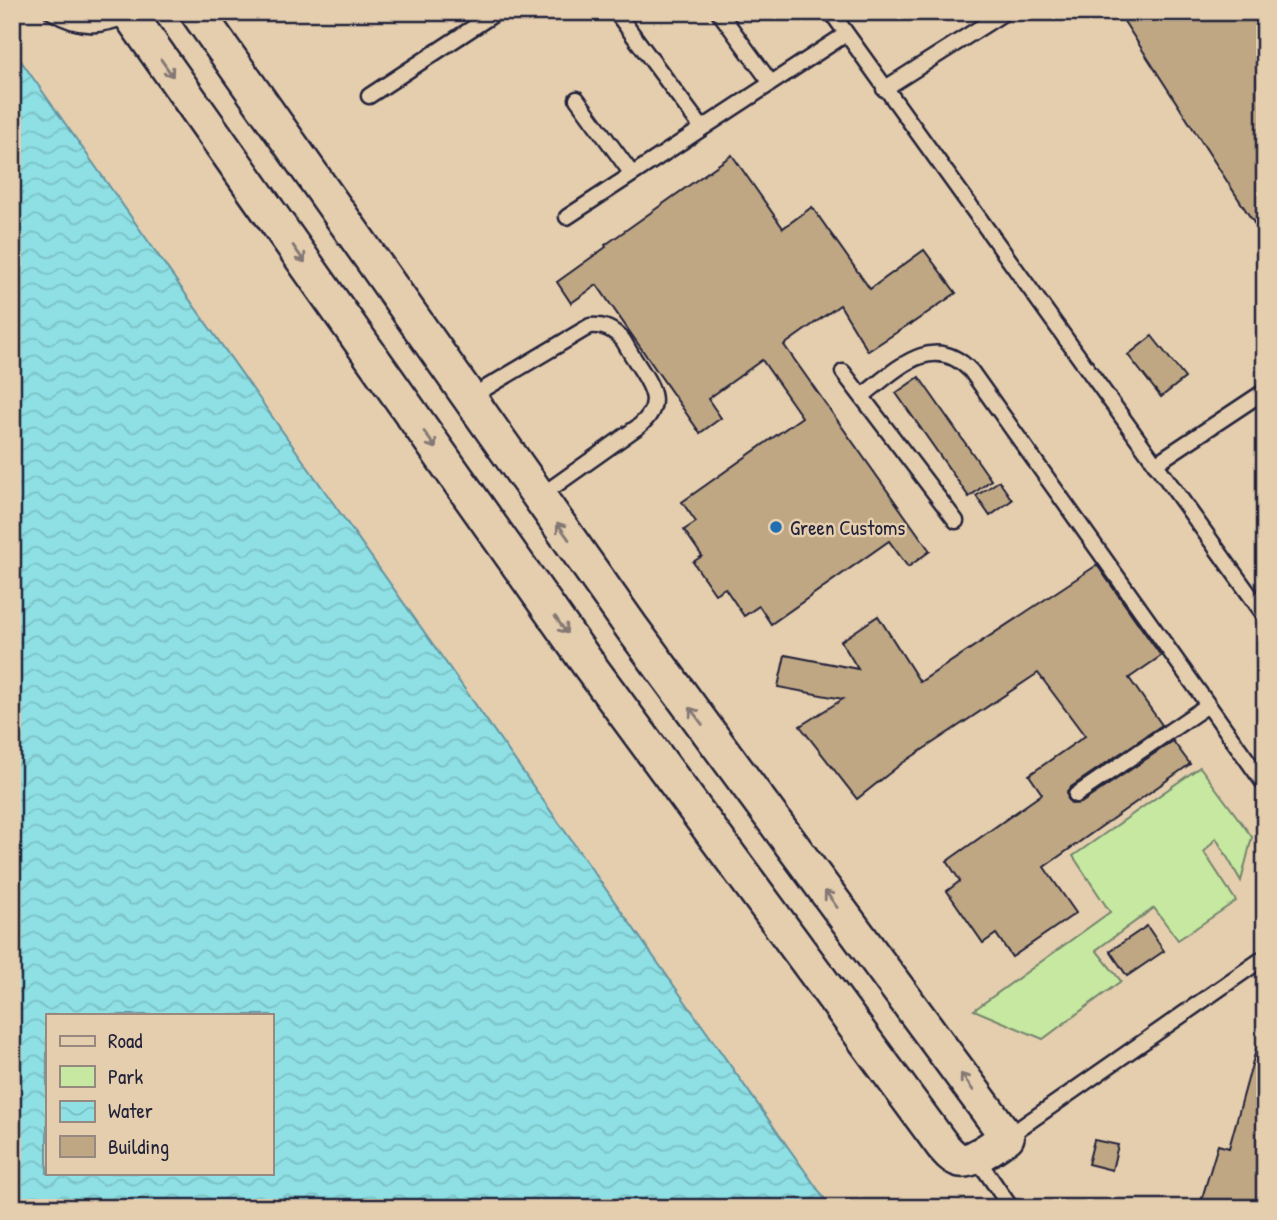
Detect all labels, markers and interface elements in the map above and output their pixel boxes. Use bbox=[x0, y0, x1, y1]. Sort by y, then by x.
one-way arrow bbox=[160, 58, 174, 77]
one-way arrow bbox=[291, 244, 306, 263]
one-way arrow bbox=[423, 430, 437, 449]
place label: Green Customs bbox=[790, 513, 905, 542]
marker: Green Customs bbox=[768, 519, 784, 535]
one-way arrow bbox=[556, 522, 570, 541]
one-way arrow bbox=[554, 615, 568, 634]
one-way arrow bbox=[689, 707, 704, 726]
one-way arrow bbox=[824, 890, 839, 909]
legend bbox=[46, 1014, 273, 1174]
text: Road bbox=[108, 1026, 142, 1055]
text: Park bbox=[108, 1062, 143, 1091]
one-way arrow bbox=[959, 1073, 974, 1092]
text: Water bbox=[108, 1096, 153, 1125]
text: Building bbox=[108, 1132, 169, 1161]

